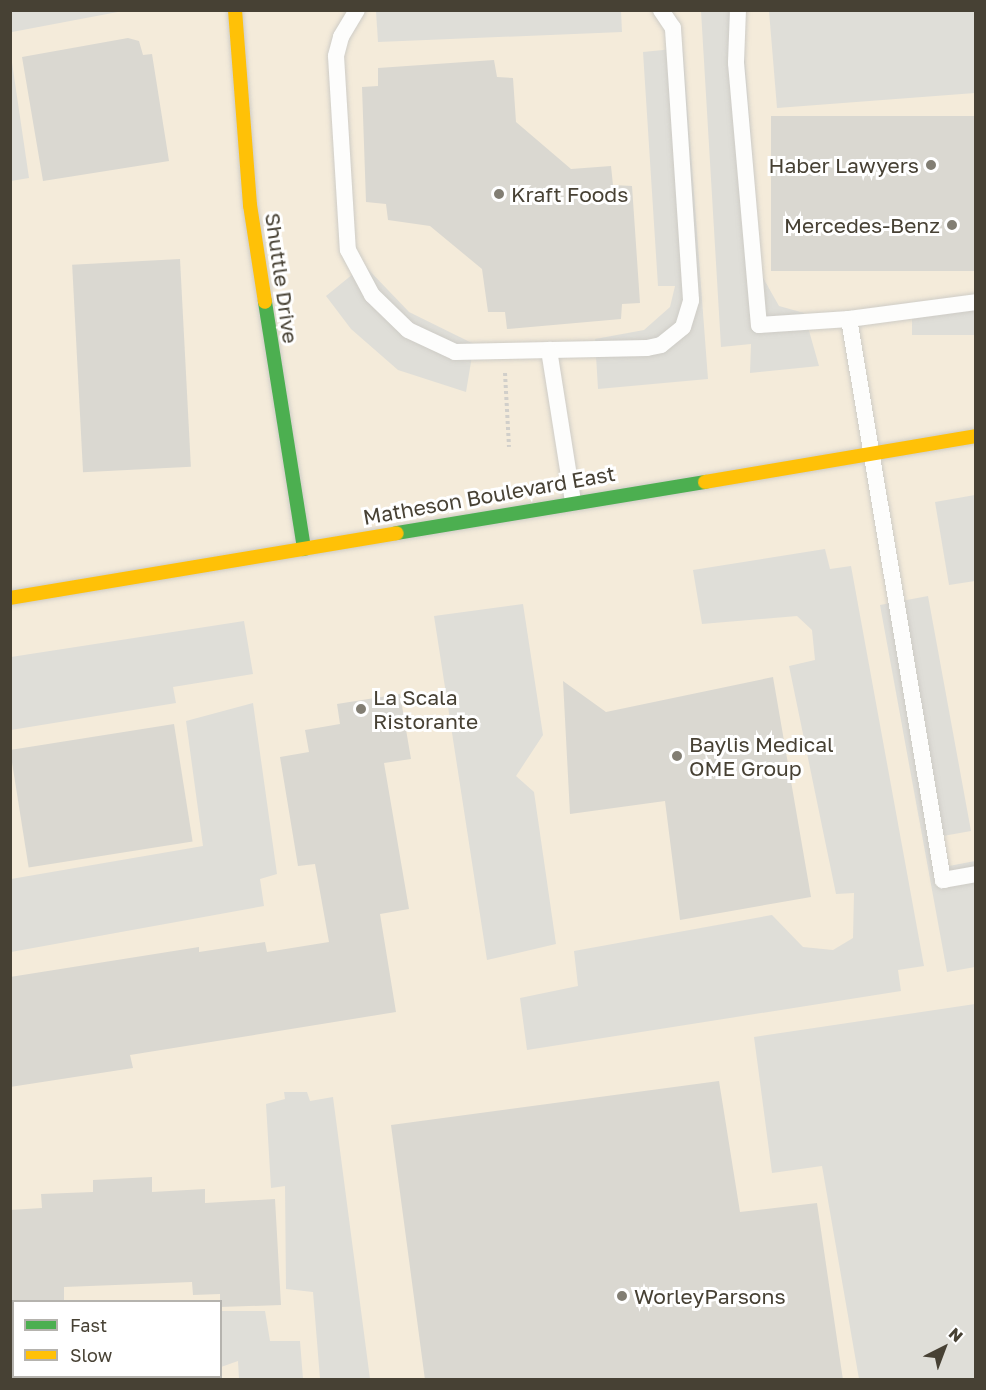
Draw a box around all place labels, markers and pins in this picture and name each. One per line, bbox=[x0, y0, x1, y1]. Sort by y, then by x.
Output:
place label: Haber Lawyers bbox=[769, 152, 919, 178]
marker: Haber Lawyers bbox=[924, 158, 938, 172]
place label: Kraft Foods bbox=[511, 181, 628, 207]
marker: Kraft Foods bbox=[492, 187, 506, 201]
place label: Mercedes-Benz bbox=[784, 212, 940, 238]
marker: Mercedes-Benz bbox=[945, 218, 959, 232]
place label: La Scala Ristorante bbox=[373, 684, 478, 734]
marker: La Scala Ristorante bbox=[354, 702, 368, 716]
place label: Baylis Medical OME Group bbox=[689, 731, 834, 781]
marker: Baylis Medical OME Group bbox=[670, 749, 684, 763]
place label: WorleyParsons bbox=[634, 1283, 786, 1309]
marker: WorleyParsons bbox=[615, 1289, 629, 1303]

